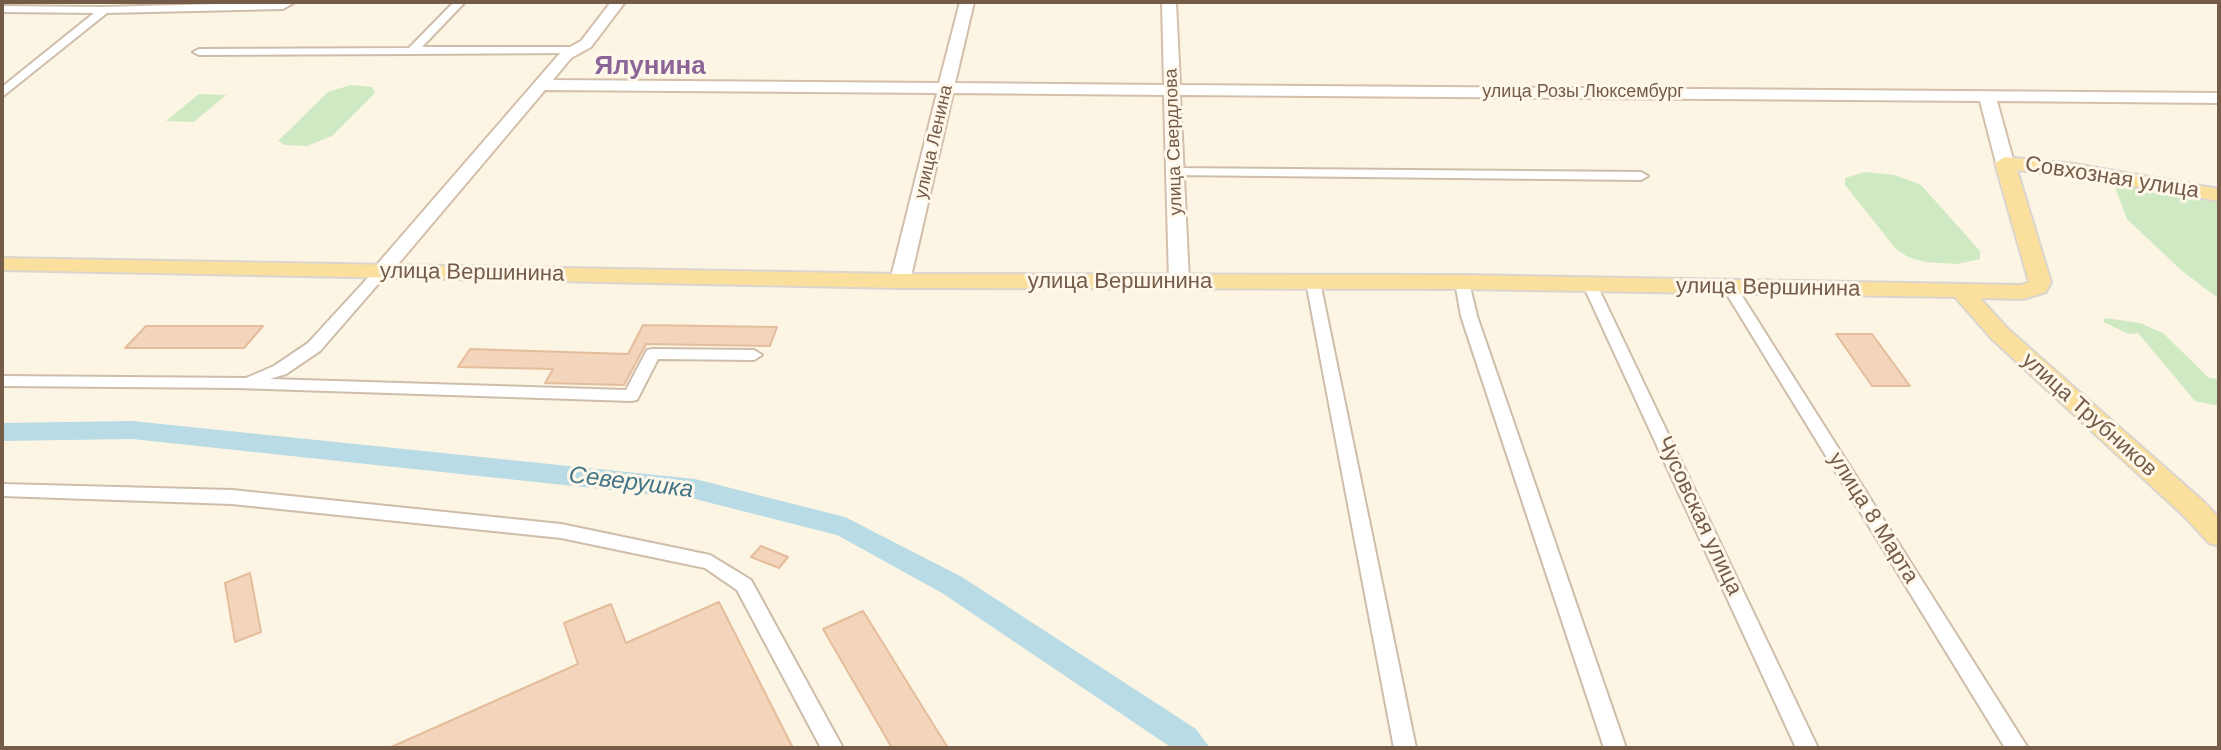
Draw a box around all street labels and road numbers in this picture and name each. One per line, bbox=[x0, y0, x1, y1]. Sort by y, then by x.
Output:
street label: улица Свердлова bbox=[1161, 68, 1187, 216]
street label: улица Розы Люксембург bbox=[1482, 81, 1684, 103]
street label: улица Ленина bbox=[910, 83, 958, 201]
street label: Совхозная улица bbox=[2023, 151, 2201, 205]
street label: улица Вершинина bbox=[380, 258, 564, 288]
street label: улица Вершинина bbox=[1028, 269, 1212, 295]
street label: улица Вершинина bbox=[1676, 273, 1860, 303]
street label: улица Трубников bbox=[2016, 347, 2162, 483]
street label: Чусовская улица bbox=[1651, 432, 1747, 600]
street label: улица 8 Марта bbox=[1822, 448, 1924, 588]

